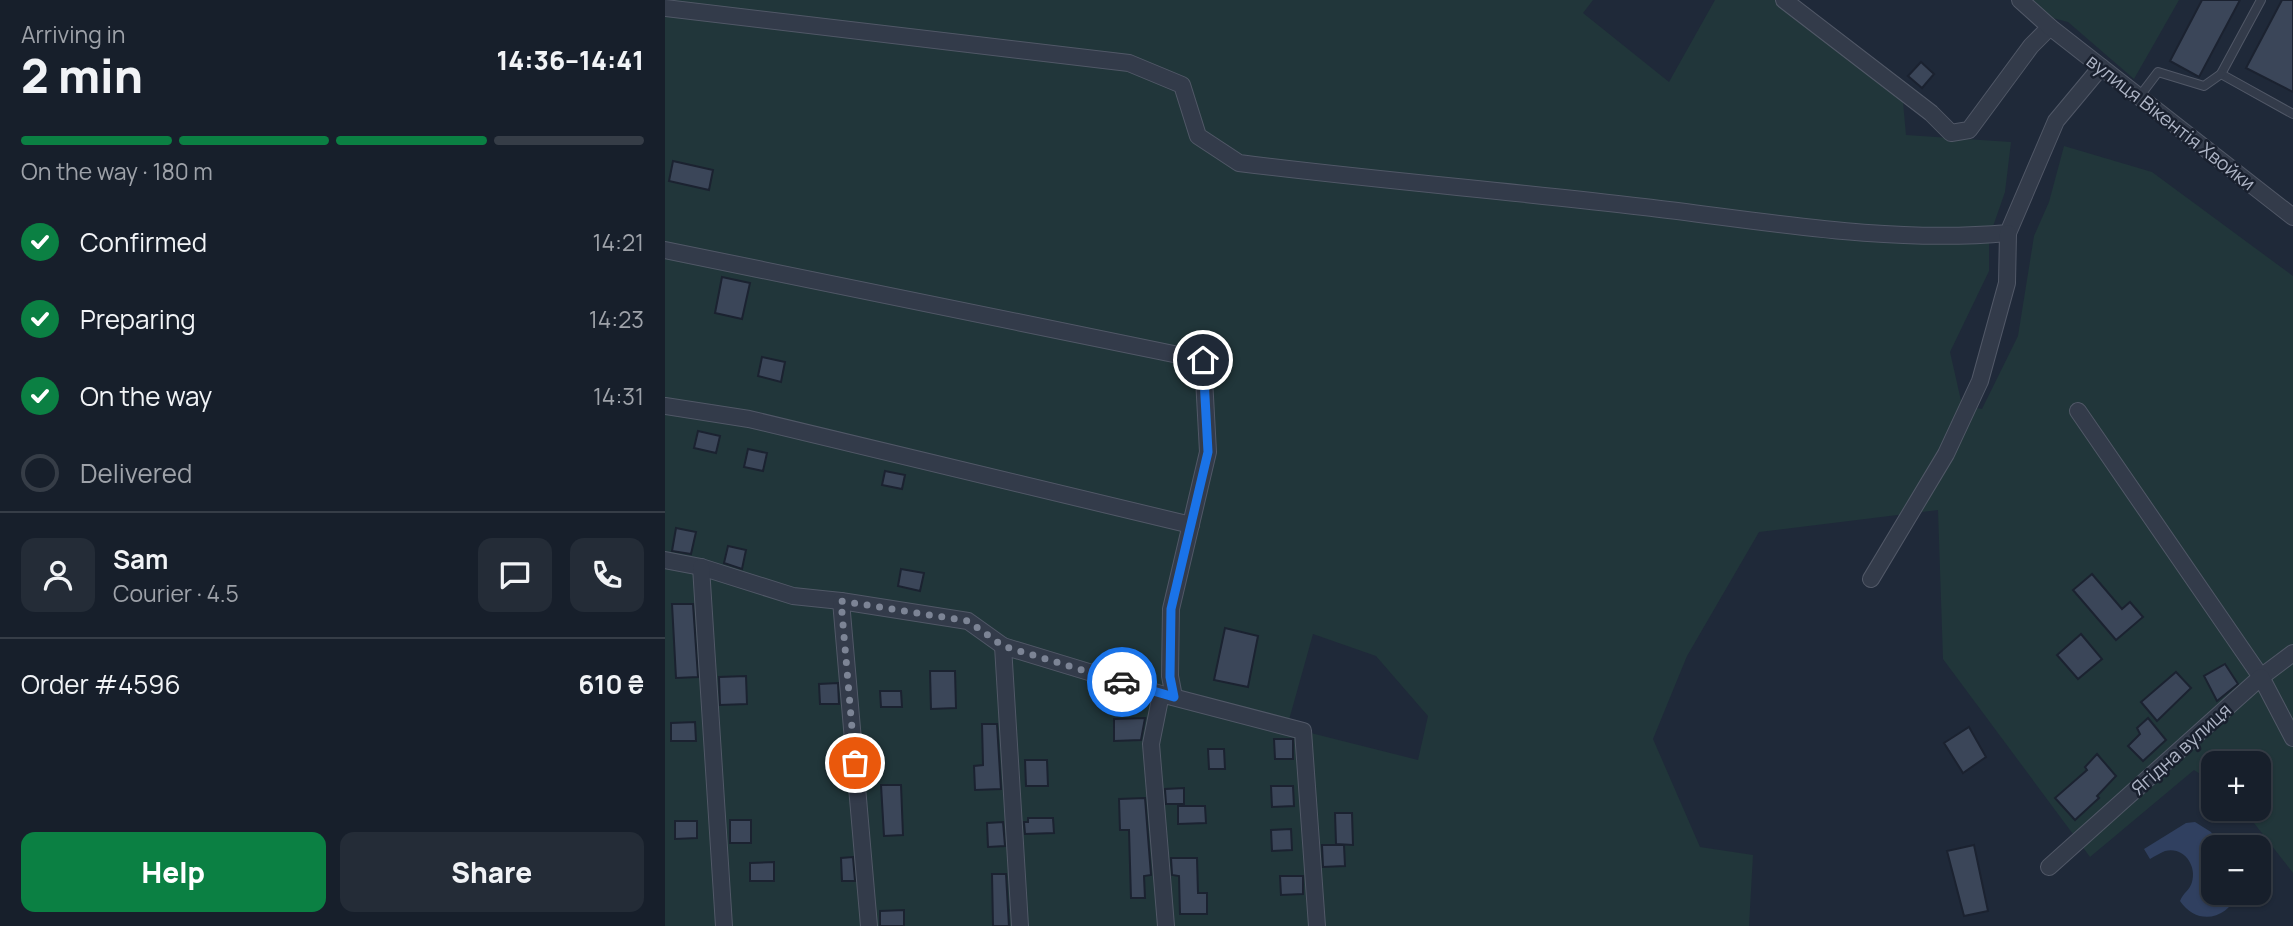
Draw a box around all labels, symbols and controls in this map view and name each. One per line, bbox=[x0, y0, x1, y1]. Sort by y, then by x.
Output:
text: Arriving in bbox=[21, 18, 126, 50]
text: 14:36–14:41 bbox=[496, 42, 644, 78]
text: 2 min bbox=[21, 44, 143, 107]
street label: вулиця Вікентія Хвойки bbox=[2081, 48, 2261, 196]
text: On the way · 180 m bbox=[21, 155, 213, 187]
icon: check bbox=[21, 223, 59, 261]
text: Confirmed bbox=[80, 224, 207, 260]
text: 14:21 bbox=[593, 226, 644, 258]
icon: check bbox=[21, 300, 59, 338]
text: Preparing bbox=[80, 301, 196, 337]
text: 14:23 bbox=[589, 303, 644, 335]
pin bbox=[1173, 330, 1233, 390]
icon: home bbox=[1184, 341, 1222, 379]
icon: check bbox=[21, 377, 59, 415]
text: On the way bbox=[80, 378, 212, 414]
text: 14:31 bbox=[593, 380, 644, 412]
text: Delivered bbox=[80, 455, 192, 491]
button: person bbox=[21, 538, 95, 612]
button: chat bbox=[478, 538, 552, 612]
button: phone bbox=[570, 538, 644, 612]
text: Sam bbox=[113, 541, 168, 577]
text: Courier · 4.5 bbox=[113, 577, 239, 609]
courier bbox=[1087, 647, 1157, 717]
icon: car bbox=[1103, 663, 1141, 701]
text: Order #4596 bbox=[21, 666, 181, 702]
text: 610 ₴ bbox=[578, 666, 644, 702]
street label: Ягідна вулиця bbox=[2125, 697, 2237, 801]
pin bbox=[825, 733, 885, 793]
icon: bag bbox=[836, 744, 874, 782]
map controls bbox=[2201, 751, 2271, 905]
button: + bbox=[2201, 751, 2271, 821]
button: Help bbox=[21, 832, 326, 912]
button: Share bbox=[340, 832, 644, 912]
button: − bbox=[2201, 835, 2271, 905]

